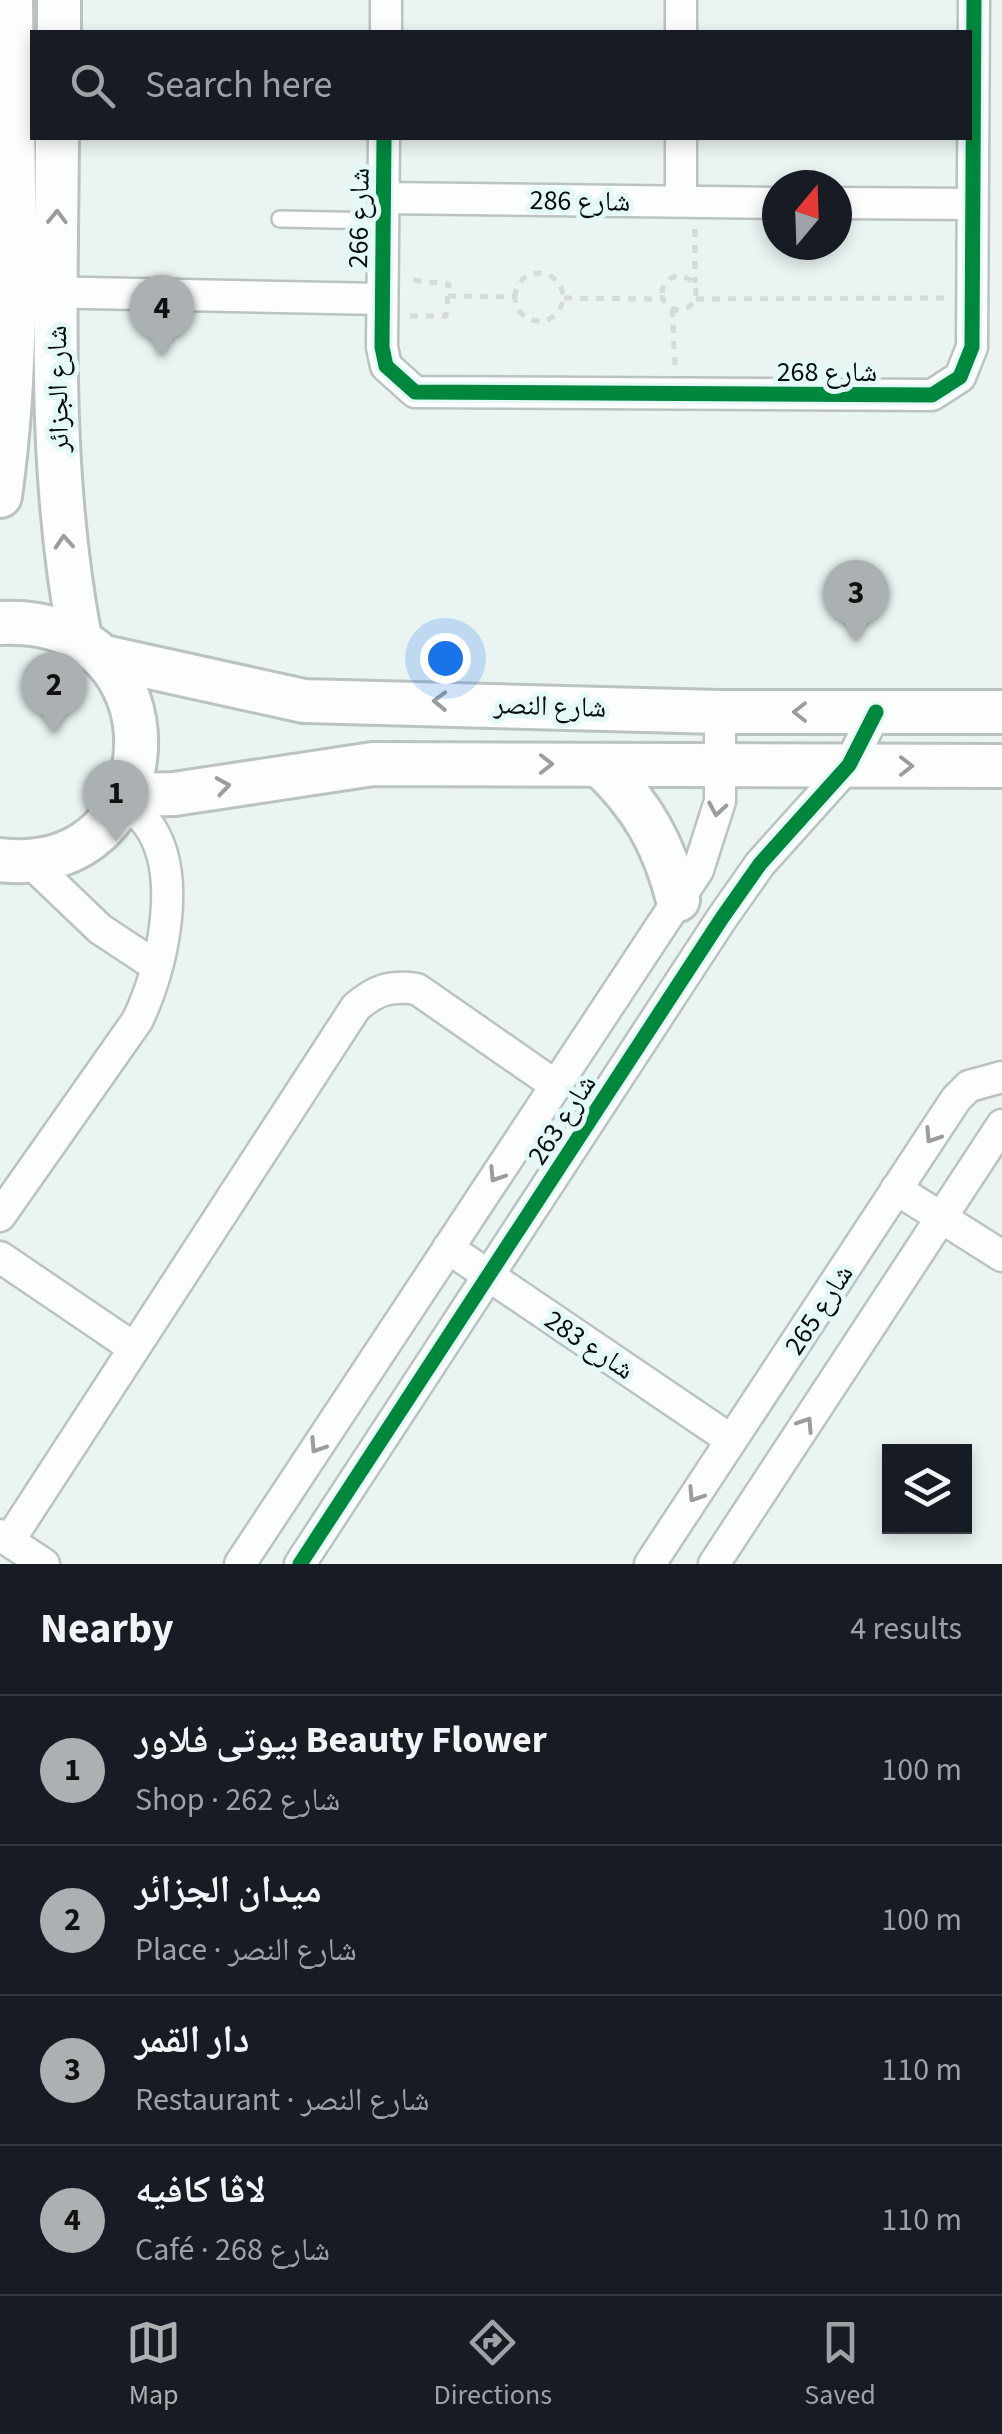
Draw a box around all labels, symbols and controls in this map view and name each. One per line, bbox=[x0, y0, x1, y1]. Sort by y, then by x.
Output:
search box bbox=[30, 30, 972, 140]
icon: search bbox=[65, 58, 120, 113]
text: Search here bbox=[145, 58, 332, 112]
street label: شارع 266 bbox=[338, 167, 380, 269]
north arrow bbox=[762, 170, 852, 260]
street label: شارع 286 bbox=[529, 180, 631, 222]
one-way arrow bbox=[46, 209, 67, 225]
pin: 4 bbox=[130, 274, 194, 357]
street label: شارع الجزائر bbox=[37, 325, 79, 454]
street label: شارع 268 bbox=[777, 352, 877, 392]
one-way arrow bbox=[54, 534, 75, 550]
pin: 3 bbox=[824, 560, 888, 642]
your location bbox=[420, 633, 471, 684]
pin: 2 bbox=[22, 652, 86, 734]
street label: شارع النصر bbox=[492, 684, 607, 728]
one-way arrow bbox=[431, 691, 447, 712]
one-way arrow bbox=[791, 701, 806, 723]
one-way arrow bbox=[540, 753, 555, 775]
one-way arrow bbox=[899, 755, 915, 776]
pin: 1 bbox=[84, 760, 148, 842]
one-way arrow bbox=[215, 777, 231, 798]
one-way arrow bbox=[707, 801, 728, 817]
street label: شارع 263 bbox=[518, 1066, 606, 1173]
one-way arrow bbox=[925, 1126, 944, 1144]
one-way arrow bbox=[490, 1165, 509, 1183]
street label: شارع 265 bbox=[775, 1256, 863, 1363]
street label: شارع 283 bbox=[537, 1300, 642, 1390]
one-way arrow bbox=[794, 1417, 813, 1435]
one-way arrow bbox=[311, 1436, 330, 1454]
map controls bbox=[882, 1444, 972, 1534]
button: layers bbox=[882, 1444, 972, 1534]
one-way arrow bbox=[689, 1485, 708, 1503]
text: Nearby bbox=[40, 1599, 174, 1659]
text: 4 results bbox=[850, 1606, 962, 1652]
text: بيوتى فلاور Beauty Flower bbox=[135, 1713, 547, 1767]
text: 1 bbox=[64, 1747, 81, 1793]
text: 100 m bbox=[881, 1747, 962, 1793]
text: Shop · شارع 262 bbox=[135, 1777, 340, 1823]
text: ميدان الجزائر bbox=[135, 1863, 322, 1917]
text: 2 bbox=[64, 1897, 81, 1943]
text: 100 m bbox=[881, 1897, 962, 1943]
text: Place · شارع النصر bbox=[135, 1927, 357, 1973]
text: دار القمر bbox=[135, 2013, 250, 2067]
text: 3 bbox=[64, 2047, 81, 2093]
text: 110 m bbox=[881, 2047, 962, 2093]
text: Restaurant · شارع النصر bbox=[135, 2077, 430, 2123]
text: لاڤا كافيه bbox=[135, 2163, 266, 2217]
text: 4 bbox=[64, 2197, 81, 2243]
text: 110 m bbox=[881, 2197, 962, 2243]
text: Café · شارع 268 bbox=[135, 2227, 330, 2273]
tab: Map bbox=[126, 2315, 181, 2415]
tab: Directions bbox=[434, 2315, 552, 2415]
tab: Saved bbox=[804, 2315, 876, 2415]

